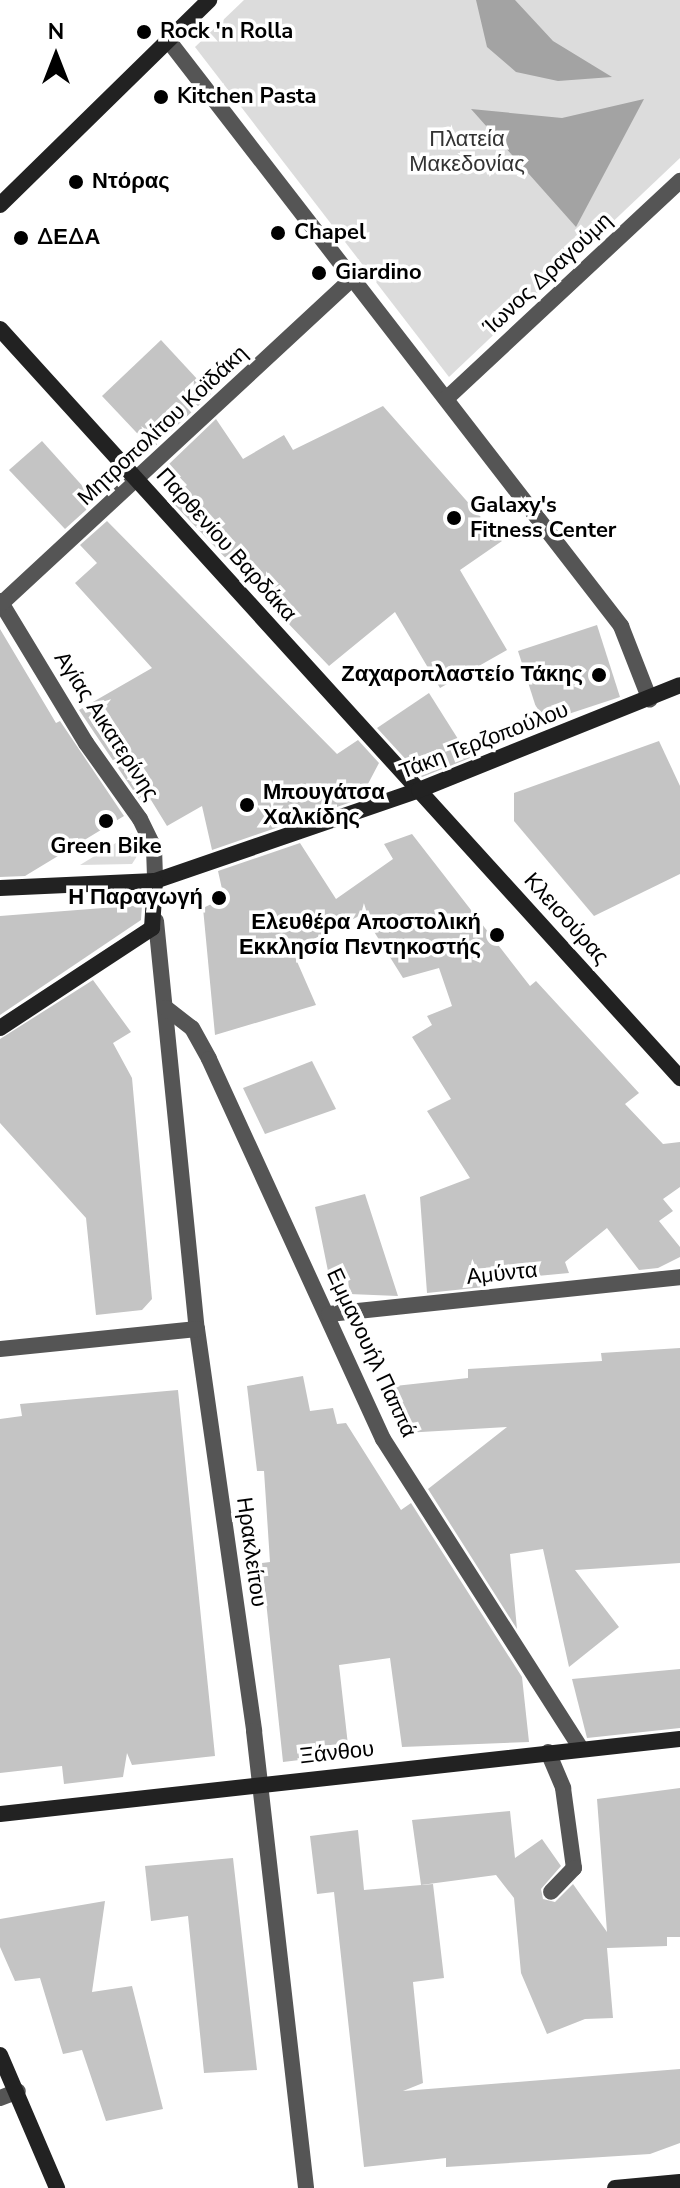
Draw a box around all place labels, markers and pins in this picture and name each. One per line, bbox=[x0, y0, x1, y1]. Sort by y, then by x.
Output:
place label: Rock 'n Rolla bbox=[160, 19, 293, 45]
marker: Rock 'n Rolla bbox=[135, 23, 153, 41]
place label: Kitchen Pasta bbox=[177, 84, 317, 110]
marker: Kitchen Pasta bbox=[152, 88, 170, 106]
place label: Ντόρας bbox=[92, 169, 170, 195]
marker: Ντόρας bbox=[67, 173, 85, 191]
place label: Chapel bbox=[294, 220, 366, 246]
marker: Chapel bbox=[269, 224, 287, 242]
place label: ΔΕΔΑ bbox=[37, 225, 100, 251]
marker: ΔΕΔΑ bbox=[12, 229, 30, 247]
place label: Giardino bbox=[335, 260, 422, 286]
marker: Giardino bbox=[310, 264, 328, 282]
place label: Galaxy's Fitness Center bbox=[470, 492, 616, 544]
marker: Galaxy's Fitness Center bbox=[445, 509, 463, 527]
place label: Ζαχαροπλαστείο Τάκης bbox=[341, 662, 583, 688]
marker: Ζαχαροπλαστείο Τάκης bbox=[590, 666, 608, 684]
place label: Μπουγάτσα Χαλκίδης bbox=[263, 779, 385, 830]
marker: Μπουγάτσα Χαλκίδης bbox=[238, 796, 256, 814]
marker: Green Bike bbox=[97, 812, 115, 830]
place label: Green Bike bbox=[50, 834, 162, 860]
place label: Η Παραγωγή bbox=[68, 885, 203, 911]
marker: Η Παραγωγή bbox=[210, 889, 228, 907]
place label: Ελευθέρα Αποστολική Εκκλησία Πεντηκοστής bbox=[239, 909, 481, 960]
marker: Ελευθέρα Αποστολική Εκκλησία Πεντηκοστής bbox=[488, 926, 506, 944]

